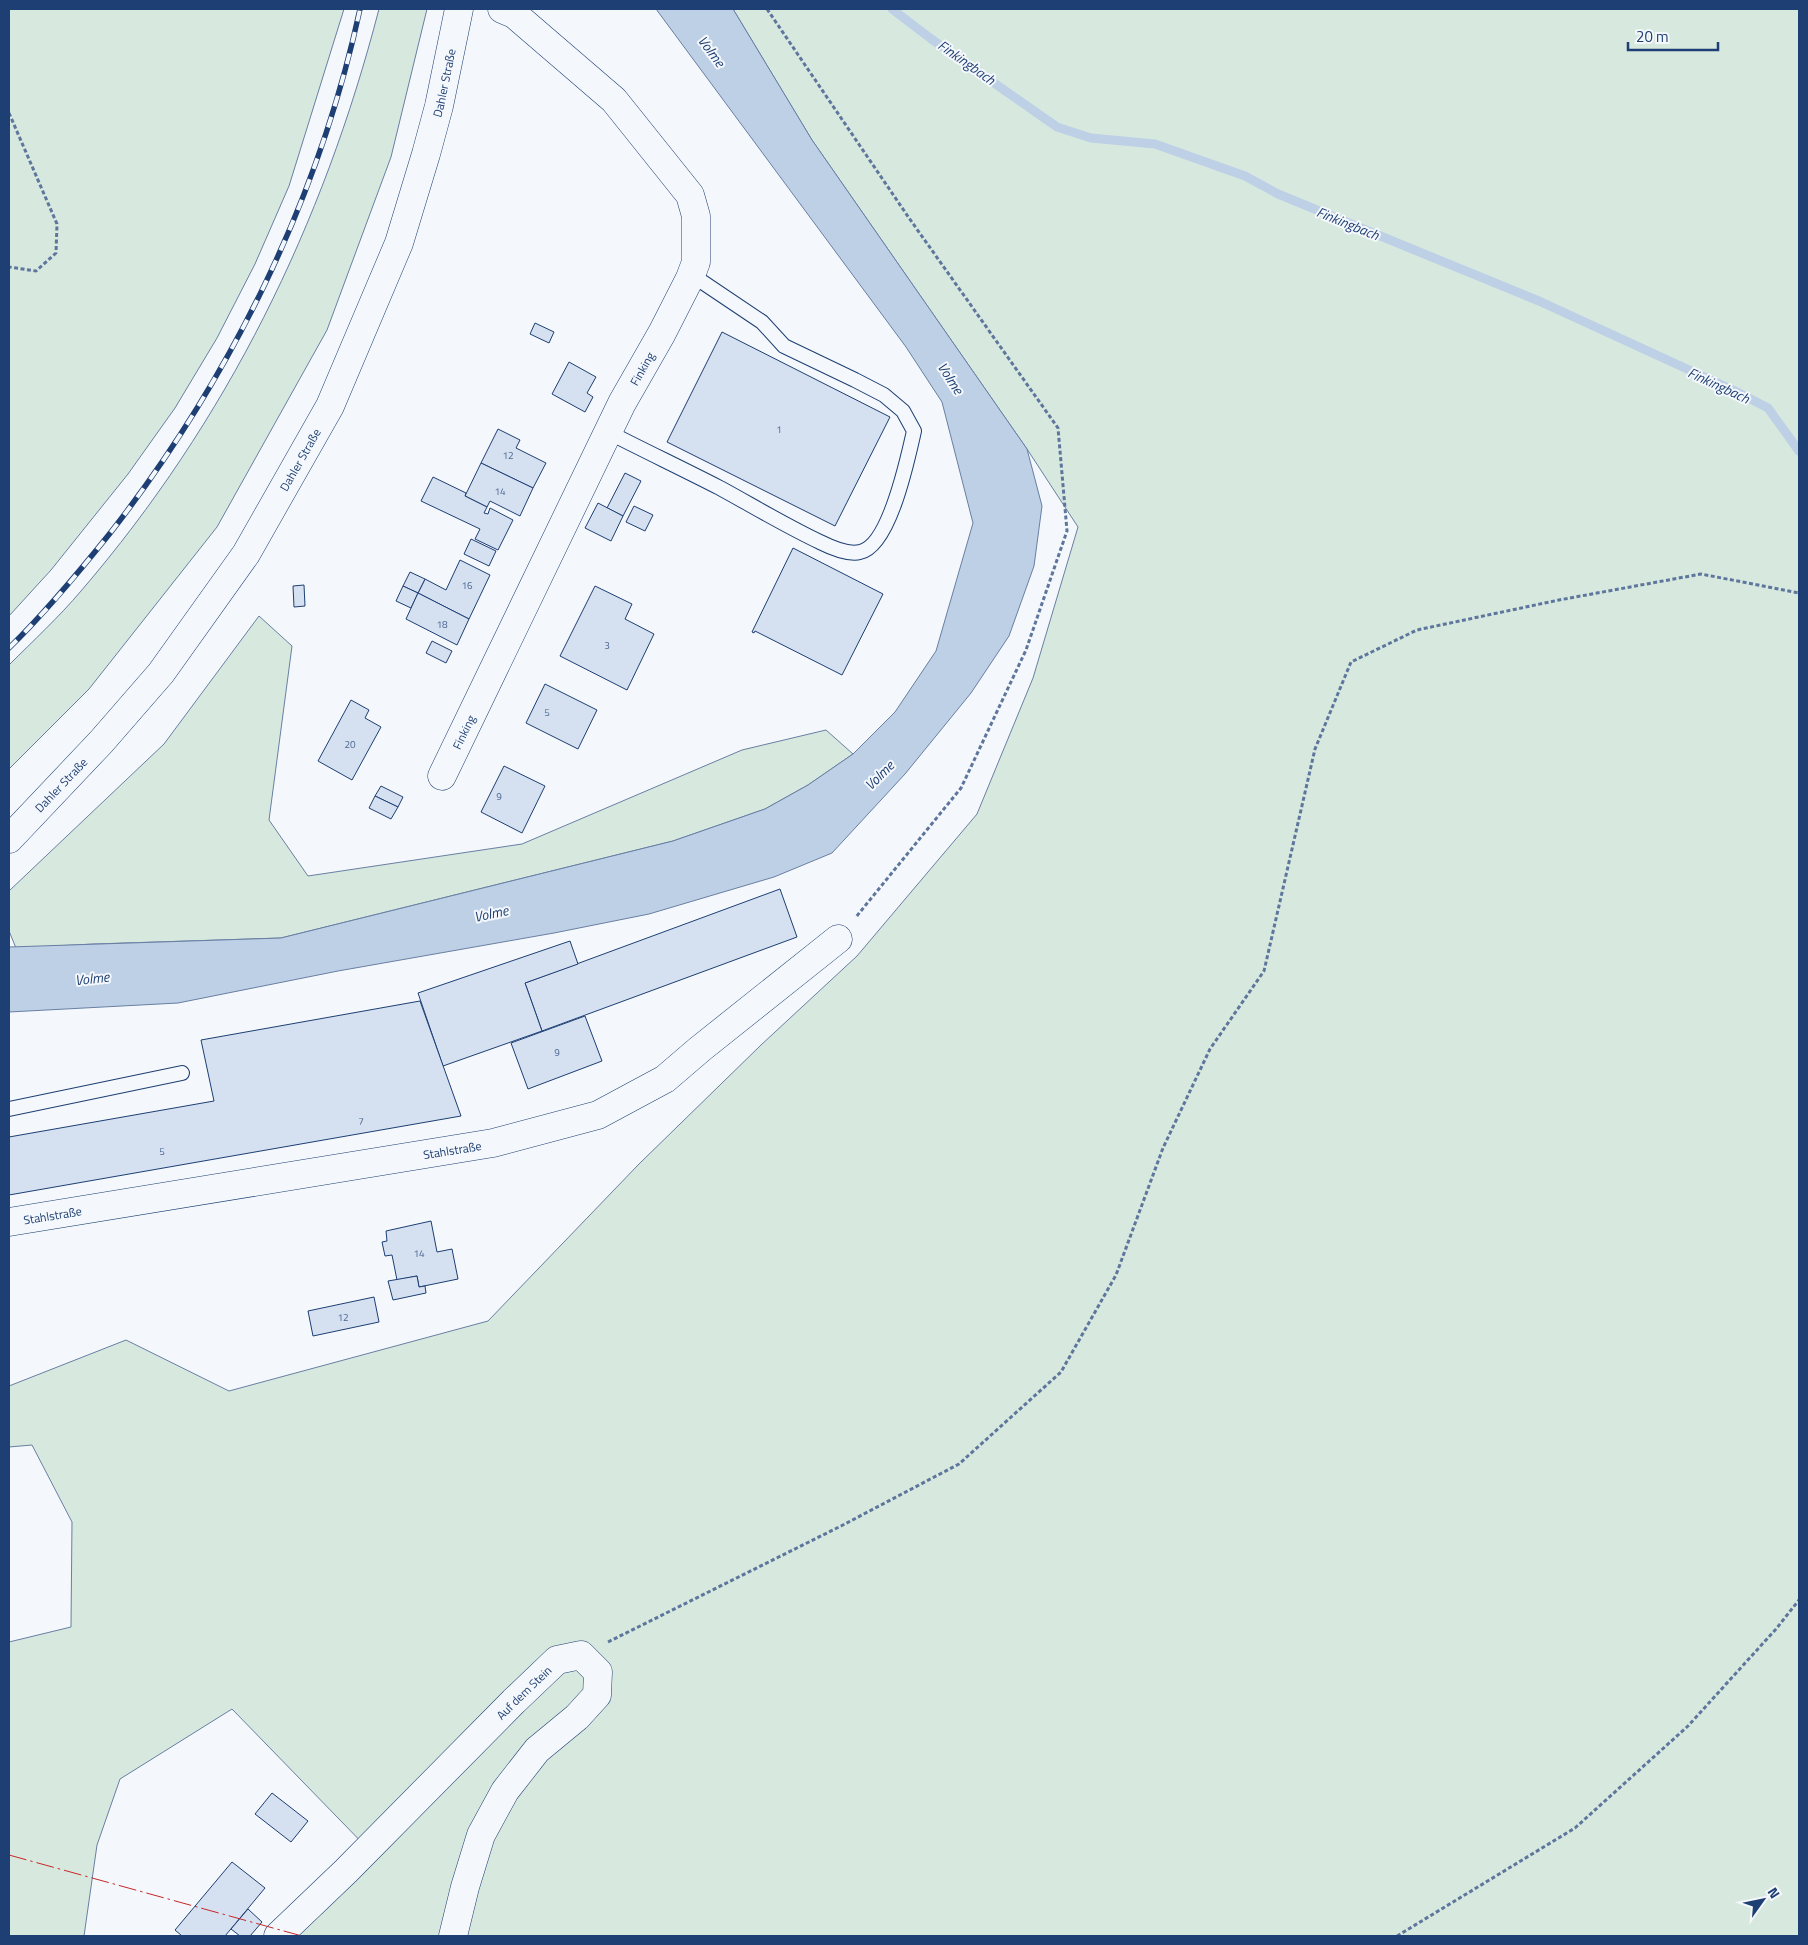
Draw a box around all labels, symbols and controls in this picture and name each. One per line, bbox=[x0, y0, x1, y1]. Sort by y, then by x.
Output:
scale bar bbox=[1628, 20, 1718, 52]
text: 20 m bbox=[1636, 25, 1669, 48]
water label: Volme bbox=[693, 31, 732, 72]
water label: Finkingbach bbox=[934, 35, 1001, 90]
street label: Dahler Straße bbox=[427, 47, 460, 119]
water label: Finkingbach bbox=[1314, 201, 1383, 245]
street label: Finking bbox=[624, 348, 659, 389]
water label: Volme bbox=[933, 358, 970, 399]
water label: Finkingbach bbox=[1685, 362, 1754, 409]
house number: 1 bbox=[776, 422, 782, 437]
street label: Dahler Straße bbox=[274, 425, 325, 494]
house number: 12 bbox=[502, 448, 514, 463]
house number: 14 bbox=[494, 484, 506, 499]
house number: 16 bbox=[461, 578, 473, 593]
house number: 18 bbox=[436, 617, 448, 632]
house number: 3 bbox=[604, 638, 610, 653]
house number: 5 bbox=[544, 705, 550, 720]
street label: Finking bbox=[447, 711, 480, 752]
house number: 20 bbox=[344, 737, 356, 752]
street label: Dahler Straße bbox=[30, 753, 91, 816]
water label: Volme bbox=[859, 754, 900, 795]
house number: 9 bbox=[496, 789, 502, 804]
water label: Volme bbox=[472, 899, 512, 927]
water label: Volme bbox=[74, 966, 112, 990]
house number: 9 bbox=[554, 1045, 560, 1060]
house number: 7 bbox=[358, 1114, 364, 1129]
street label: Stahlstraße bbox=[422, 1136, 483, 1164]
house number: 5 bbox=[159, 1144, 165, 1159]
street label: Stahlstraße bbox=[22, 1201, 83, 1229]
house number: 14 bbox=[413, 1246, 425, 1261]
house number: 12 bbox=[337, 1310, 349, 1325]
street label: Auf dem Stein bbox=[491, 1661, 556, 1724]
north arrow bbox=[1738, 1875, 1788, 1925]
text: N bbox=[1763, 1883, 1786, 1902]

